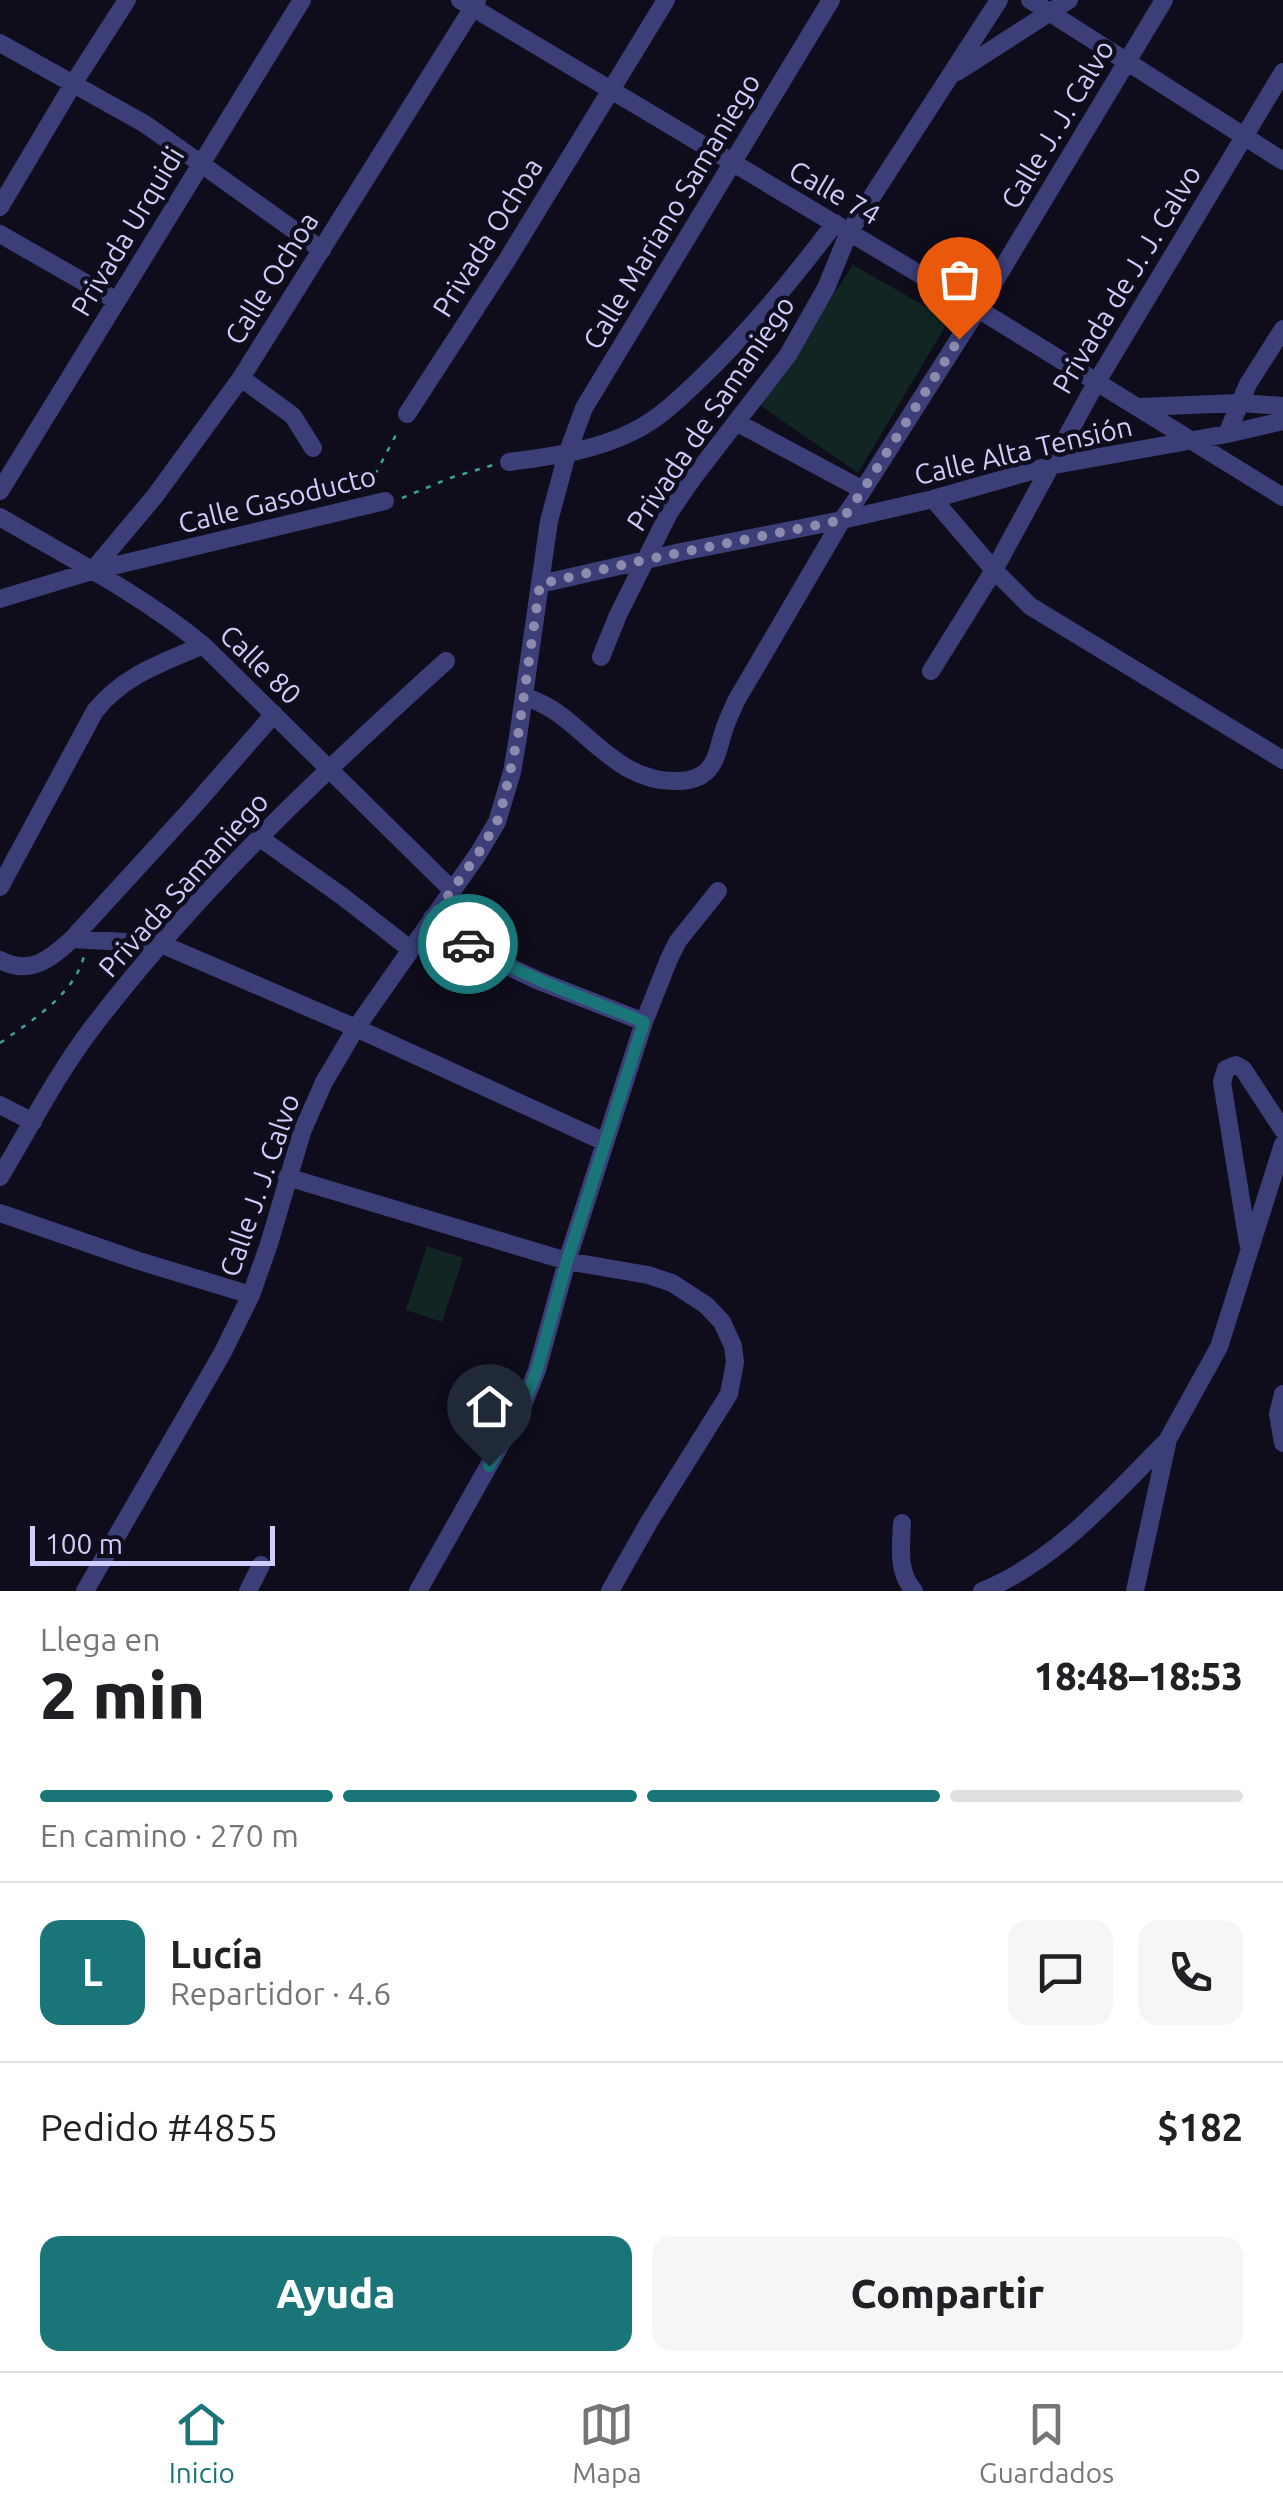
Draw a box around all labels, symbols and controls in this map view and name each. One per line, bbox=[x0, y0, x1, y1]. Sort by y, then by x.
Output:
street label: Calle J. J. Calvo bbox=[994, 34, 1120, 214]
street label: Calle Mariano Samaniego bbox=[576, 68, 766, 354]
street label: Privada Urquidi bbox=[64, 141, 190, 321]
street label: Privada Ochoa bbox=[426, 152, 548, 322]
street label: Calle 74 bbox=[784, 154, 886, 230]
street label: Privada de J. J. Calvo bbox=[1046, 159, 1206, 399]
street label: Calle Ochoa bbox=[218, 206, 324, 350]
pin bbox=[917, 237, 1002, 340]
icon: bag bbox=[932, 252, 987, 307]
street label: Privada de Samaniego bbox=[620, 290, 800, 536]
street label: Calle Alta Tensión bbox=[911, 410, 1135, 490]
street label: Calle Gasoducto bbox=[175, 459, 379, 539]
street label: Calle 80 bbox=[214, 618, 308, 710]
street label: Privada Samaniego bbox=[92, 785, 274, 983]
courier bbox=[418, 894, 518, 994]
icon: car bbox=[441, 917, 496, 972]
street label: Calle J. J. Calvo bbox=[213, 1090, 305, 1280]
pin bbox=[447, 1364, 532, 1467]
icon: home bbox=[462, 1379, 517, 1434]
scale bar bbox=[30, 1521, 275, 1566]
text: 100 m bbox=[45, 1528, 123, 1559]
text: Llega en bbox=[40, 1621, 160, 1657]
text: 18:48–18:53 bbox=[1034, 1655, 1243, 1697]
text: 2 min bbox=[40, 1658, 205, 1731]
text: En camino · 270 m bbox=[40, 1817, 299, 1853]
button: chat bbox=[1008, 1920, 1113, 2025]
button: phone bbox=[1138, 1920, 1243, 2025]
text: Lucía bbox=[170, 1933, 263, 1975]
text: L bbox=[82, 1951, 103, 1993]
text: Repartidor · 4.6 bbox=[170, 1975, 391, 2011]
text: Pedido #4855 bbox=[40, 2106, 278, 2148]
text: $182 bbox=[1157, 2106, 1243, 2148]
button: Ayuda bbox=[40, 2236, 632, 2351]
button: Compartir bbox=[652, 2236, 1243, 2351]
tab: Inicio bbox=[169, 2397, 235, 2488]
tab: Mapa bbox=[572, 2397, 642, 2488]
tab: Guardados bbox=[979, 2397, 1114, 2488]

